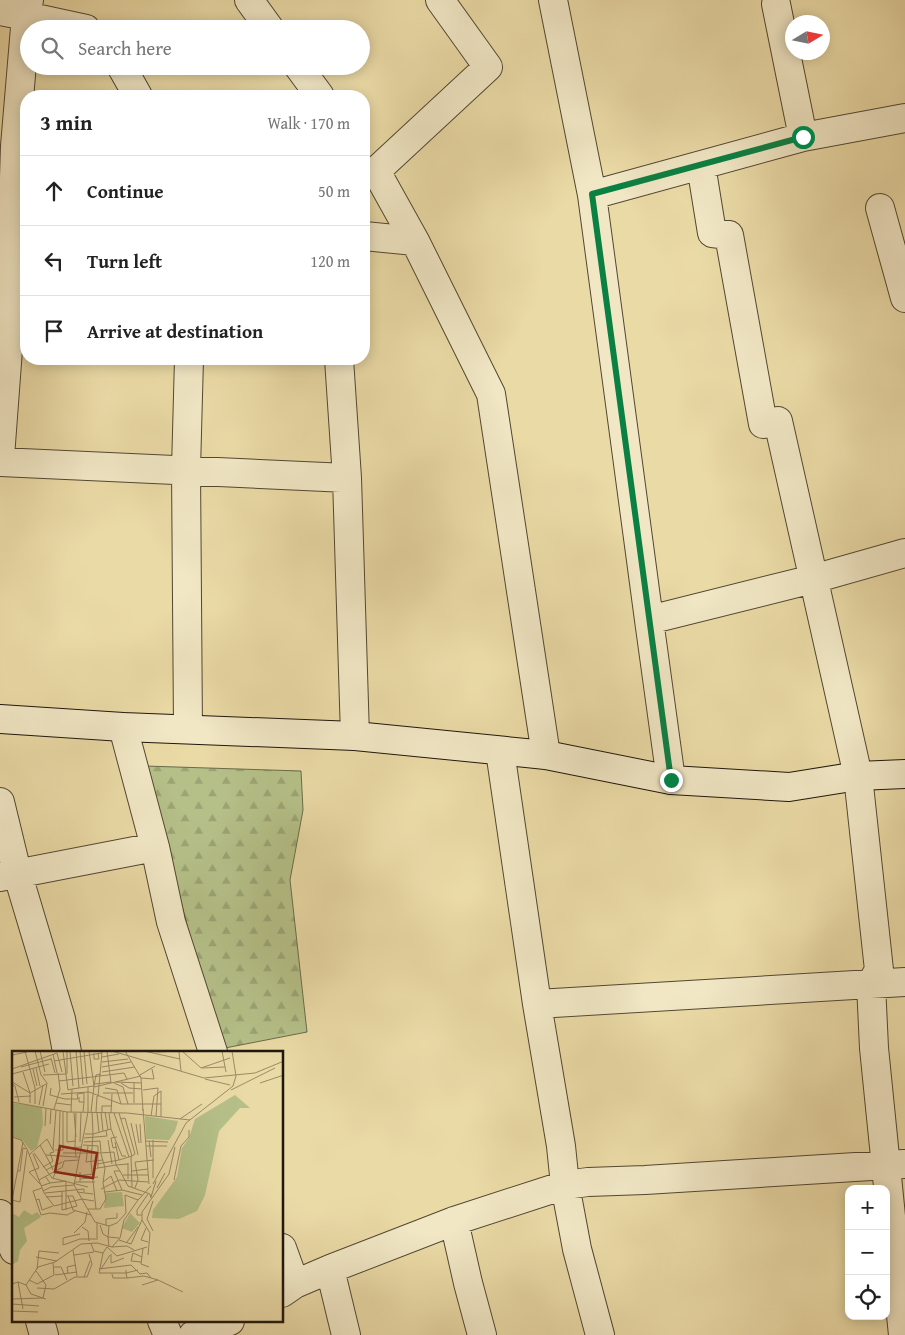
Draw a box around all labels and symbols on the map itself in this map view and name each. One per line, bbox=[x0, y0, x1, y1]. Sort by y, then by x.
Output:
north arrow bbox=[785, 15, 830, 60]
route start bbox=[792, 126, 815, 149]
route end bbox=[660, 769, 683, 792]
inset map bbox=[12, 1051, 284, 1322]

